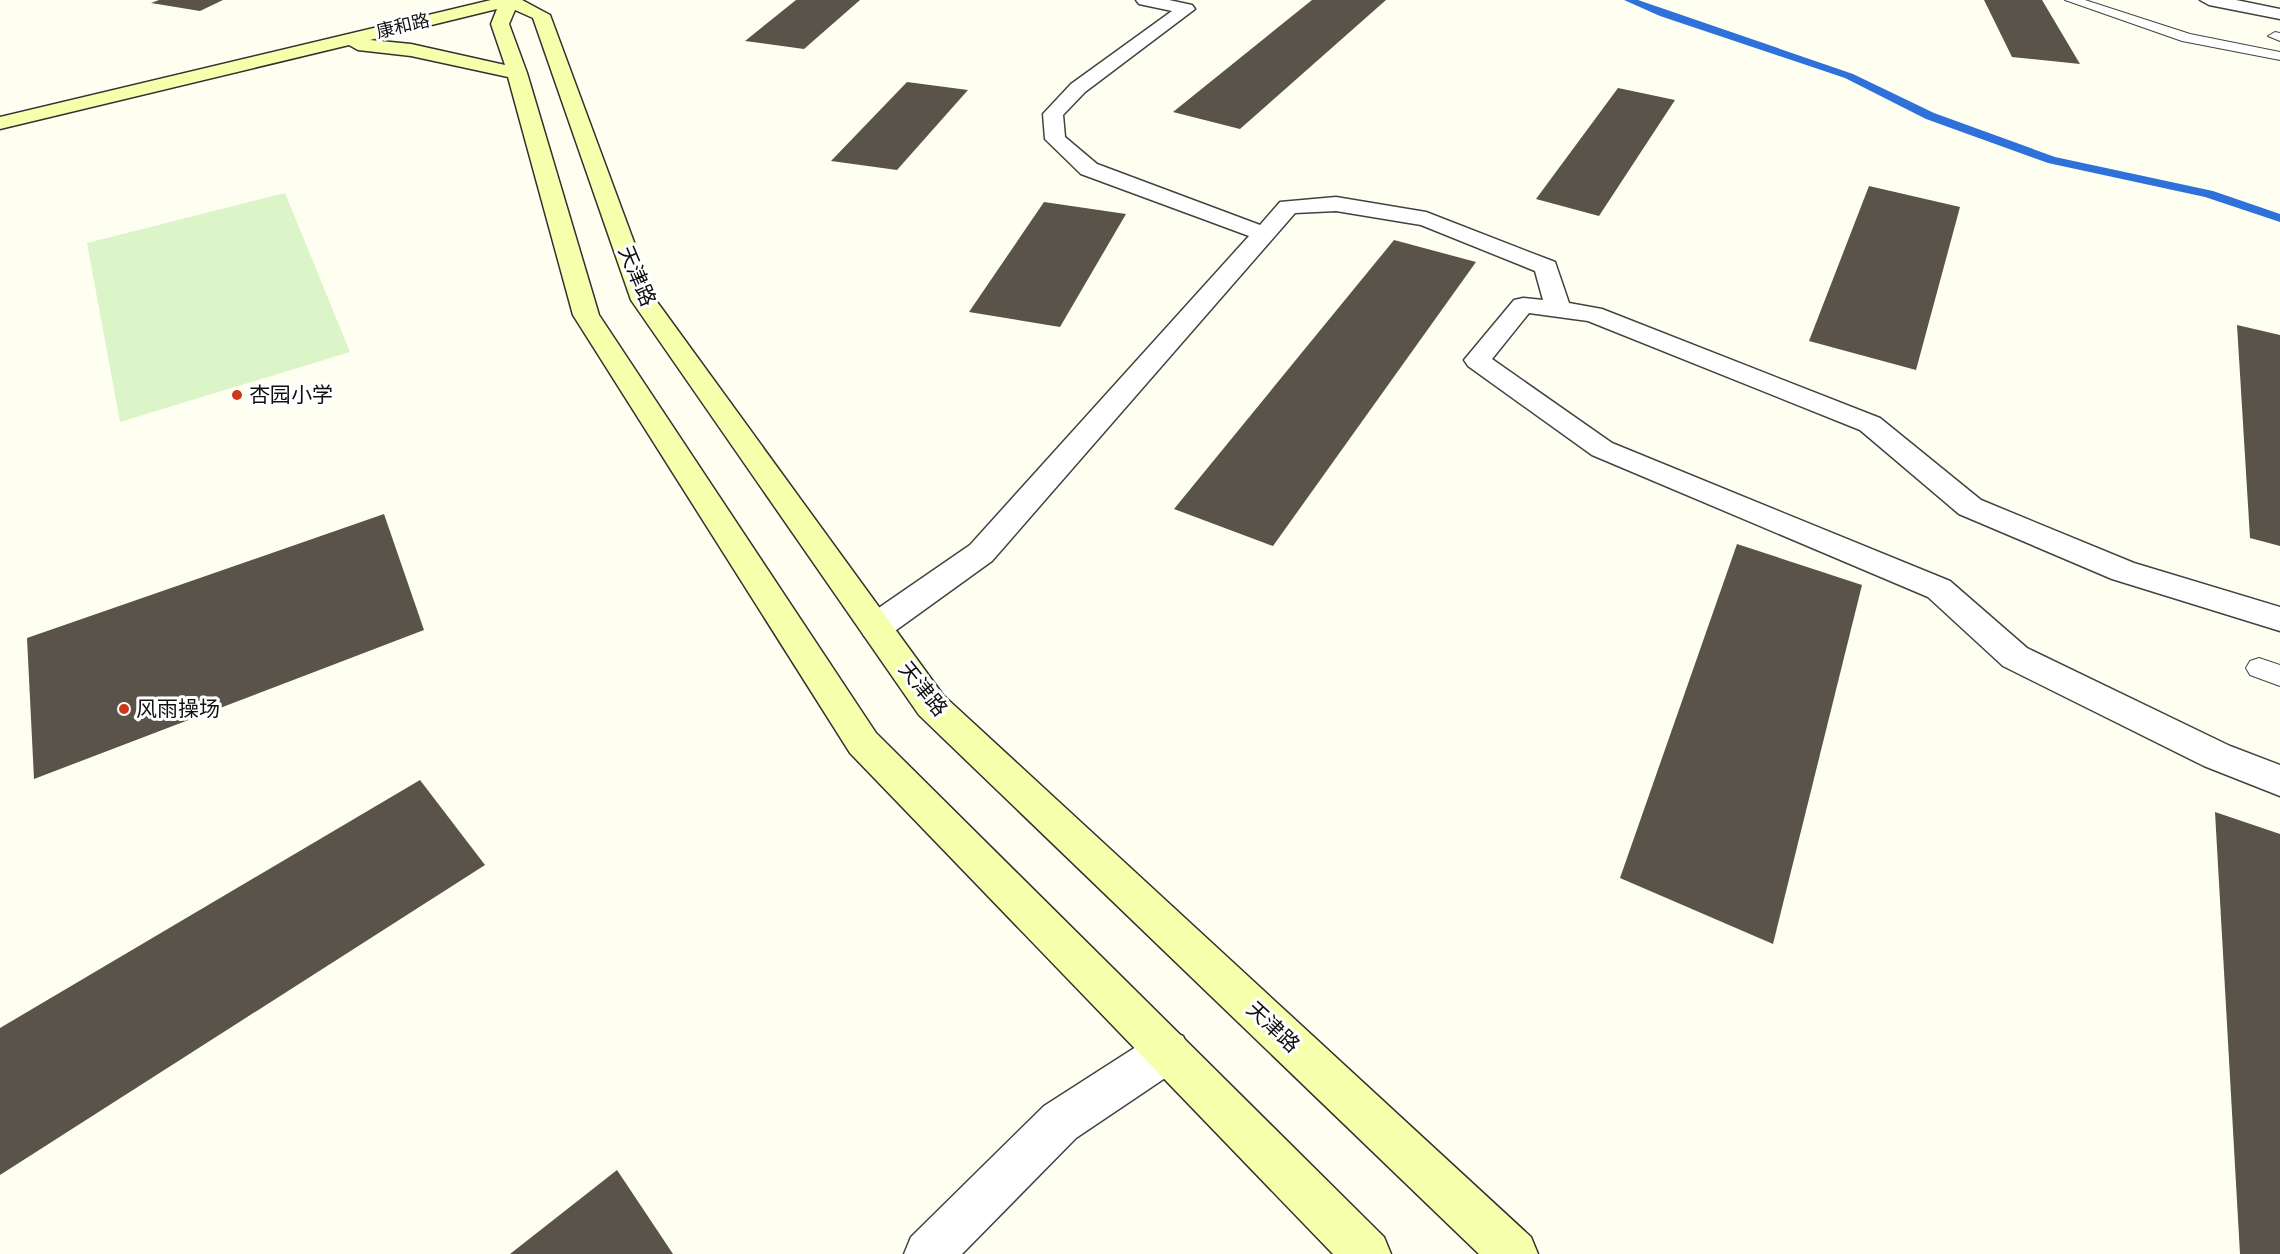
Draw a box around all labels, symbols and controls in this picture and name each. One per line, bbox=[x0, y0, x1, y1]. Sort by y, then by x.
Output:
street label: 康和路 bbox=[374, 9, 432, 43]
street label: 天津路 bbox=[613, 242, 661, 310]
place label: 杏园小学 bbox=[249, 382, 333, 408]
marker: 杏园小学 bbox=[230, 388, 244, 402]
street label: 天津路 bbox=[893, 656, 953, 722]
place label: 风雨操场 bbox=[136, 696, 220, 722]
marker: 风雨操场 bbox=[117, 702, 131, 716]
street label: 天津路 bbox=[1241, 996, 1305, 1058]

